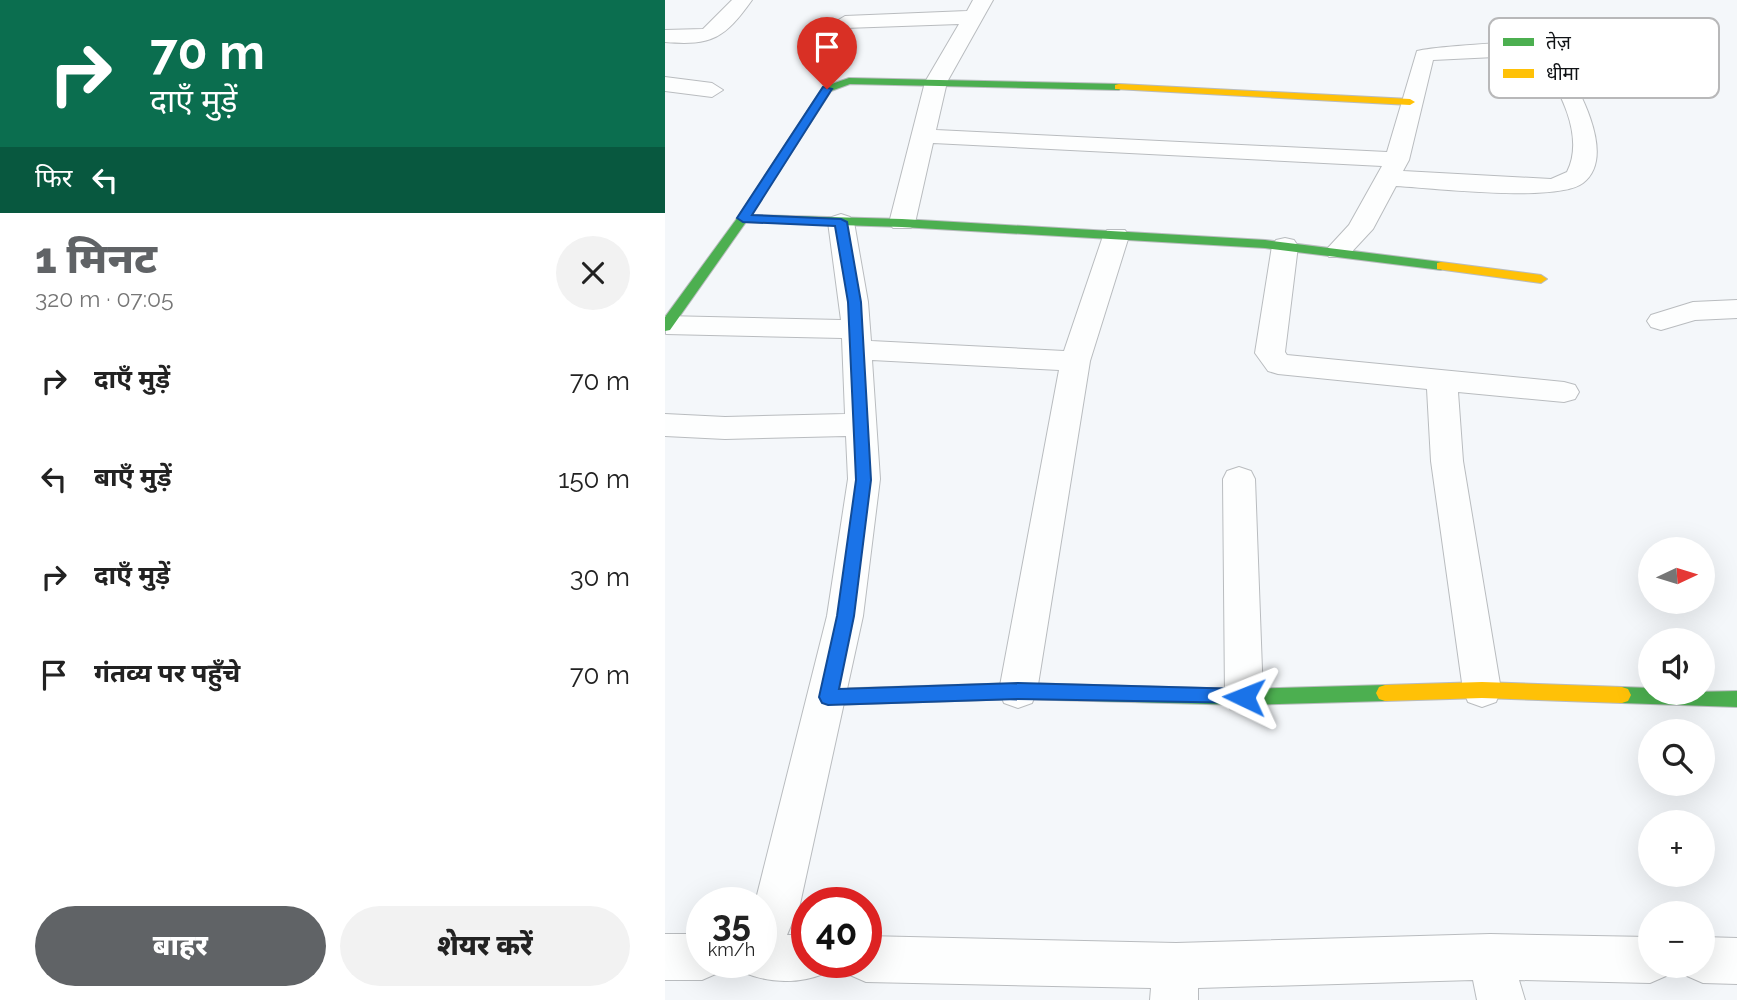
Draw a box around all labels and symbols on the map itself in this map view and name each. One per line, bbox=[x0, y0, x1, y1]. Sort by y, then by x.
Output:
pin bbox=[797, 17, 857, 89]
legend bbox=[1489, 18, 1719, 98]
text: तेज़ bbox=[1546, 31, 1572, 53]
text: धीमा bbox=[1546, 62, 1580, 84]
north arrow bbox=[1638, 537, 1715, 614]
position arrow bbox=[1207, 660, 1281, 734]
speed limit sign: 40 bbox=[791, 887, 882, 978]

